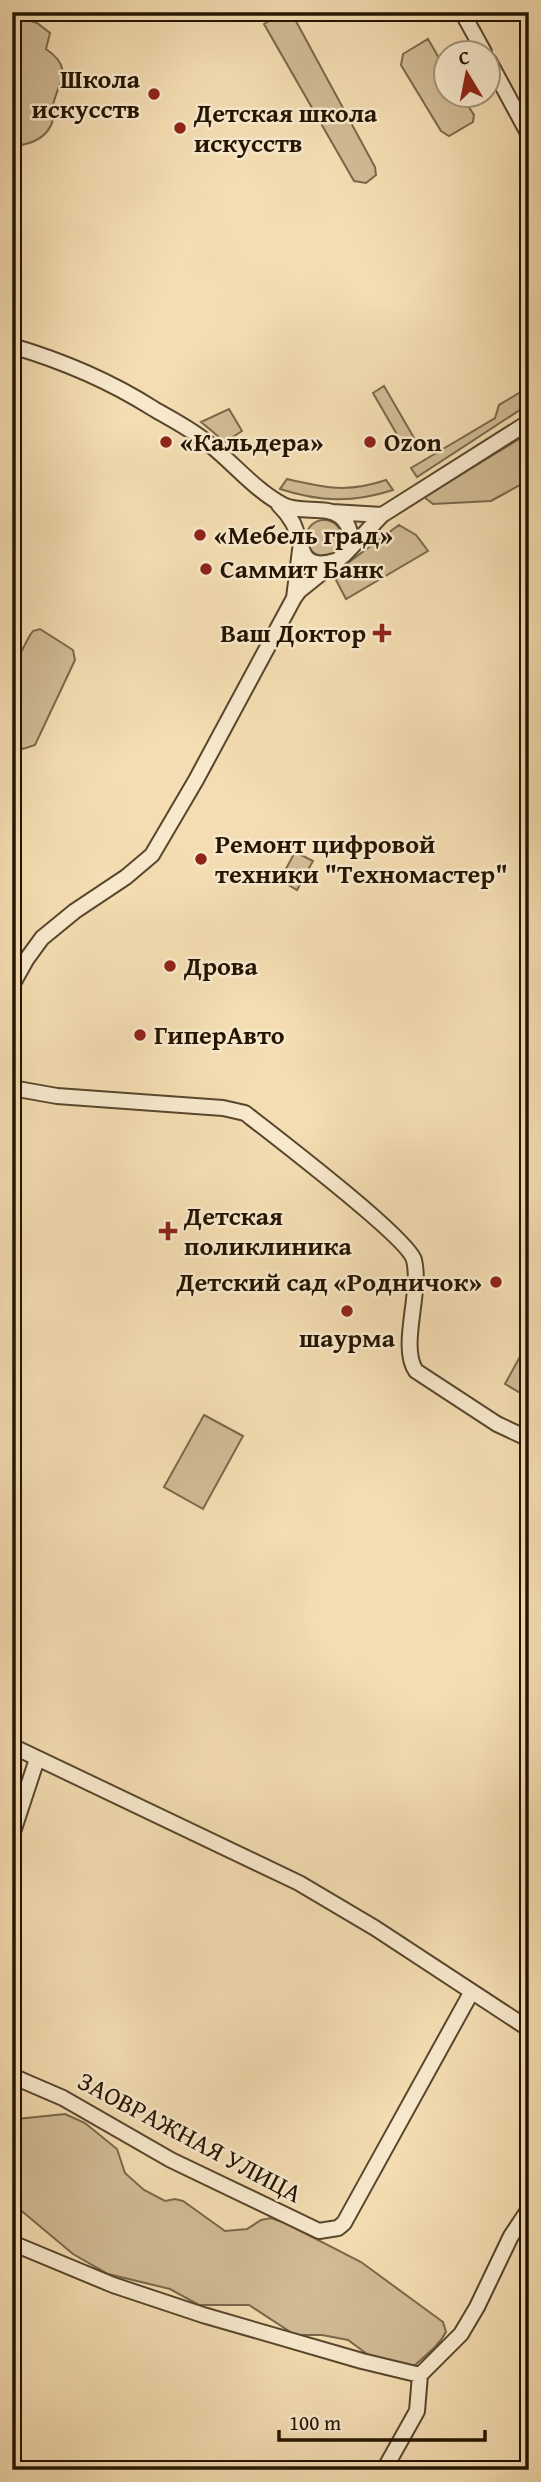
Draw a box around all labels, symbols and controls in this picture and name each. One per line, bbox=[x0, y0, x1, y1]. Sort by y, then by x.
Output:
north arrow bbox=[433, 38, 503, 108]
text: С bbox=[456, 42, 472, 72]
place label: Школа искусств bbox=[32, 59, 141, 128]
marker: Школа искусств bbox=[146, 86, 162, 102]
place label: Детская школа искусств bbox=[193, 93, 378, 162]
marker: Детская школа искусств bbox=[172, 120, 188, 136]
place label: «Кальдера» bbox=[180, 422, 323, 461]
place label: Ozon bbox=[384, 422, 443, 461]
marker: «Кальдера» bbox=[158, 434, 174, 450]
marker: Ozon bbox=[362, 434, 378, 450]
place label: «Мебель град» bbox=[214, 515, 393, 554]
marker: «Мебель град» bbox=[192, 527, 208, 543]
place label: Саммит Банк bbox=[220, 549, 384, 588]
marker: Саммит Банк bbox=[198, 561, 214, 577]
place label: Ваш Доктор bbox=[220, 613, 366, 652]
marker: Ваш Доктор bbox=[372, 623, 392, 643]
place label: Ремонт цифровой техники "Техномастер" bbox=[215, 824, 508, 893]
marker: Ремонт цифровой техники "Техномастер" bbox=[193, 851, 209, 867]
place label: Дрова bbox=[183, 946, 258, 985]
marker: Дрова bbox=[162, 958, 178, 974]
place label: ГиперАвто bbox=[154, 1015, 285, 1054]
marker: ГиперАвто bbox=[132, 1027, 148, 1043]
place label: Детская поликлиника bbox=[183, 1196, 352, 1265]
marker: Детская поликлиника bbox=[158, 1221, 178, 1241]
place label: Детский сад «Родничок» bbox=[175, 1262, 482, 1301]
marker: Детский сад «Родничок» bbox=[488, 1274, 504, 1290]
marker: шаурма bbox=[339, 1303, 355, 1319]
place label: шаурма bbox=[299, 1318, 396, 1357]
street label: ЗАОВРАЖНАЯ УЛИЦА bbox=[71, 2061, 310, 2212]
scale bar bbox=[279, 2398, 485, 2442]
text: 100 m bbox=[289, 2407, 341, 2438]

